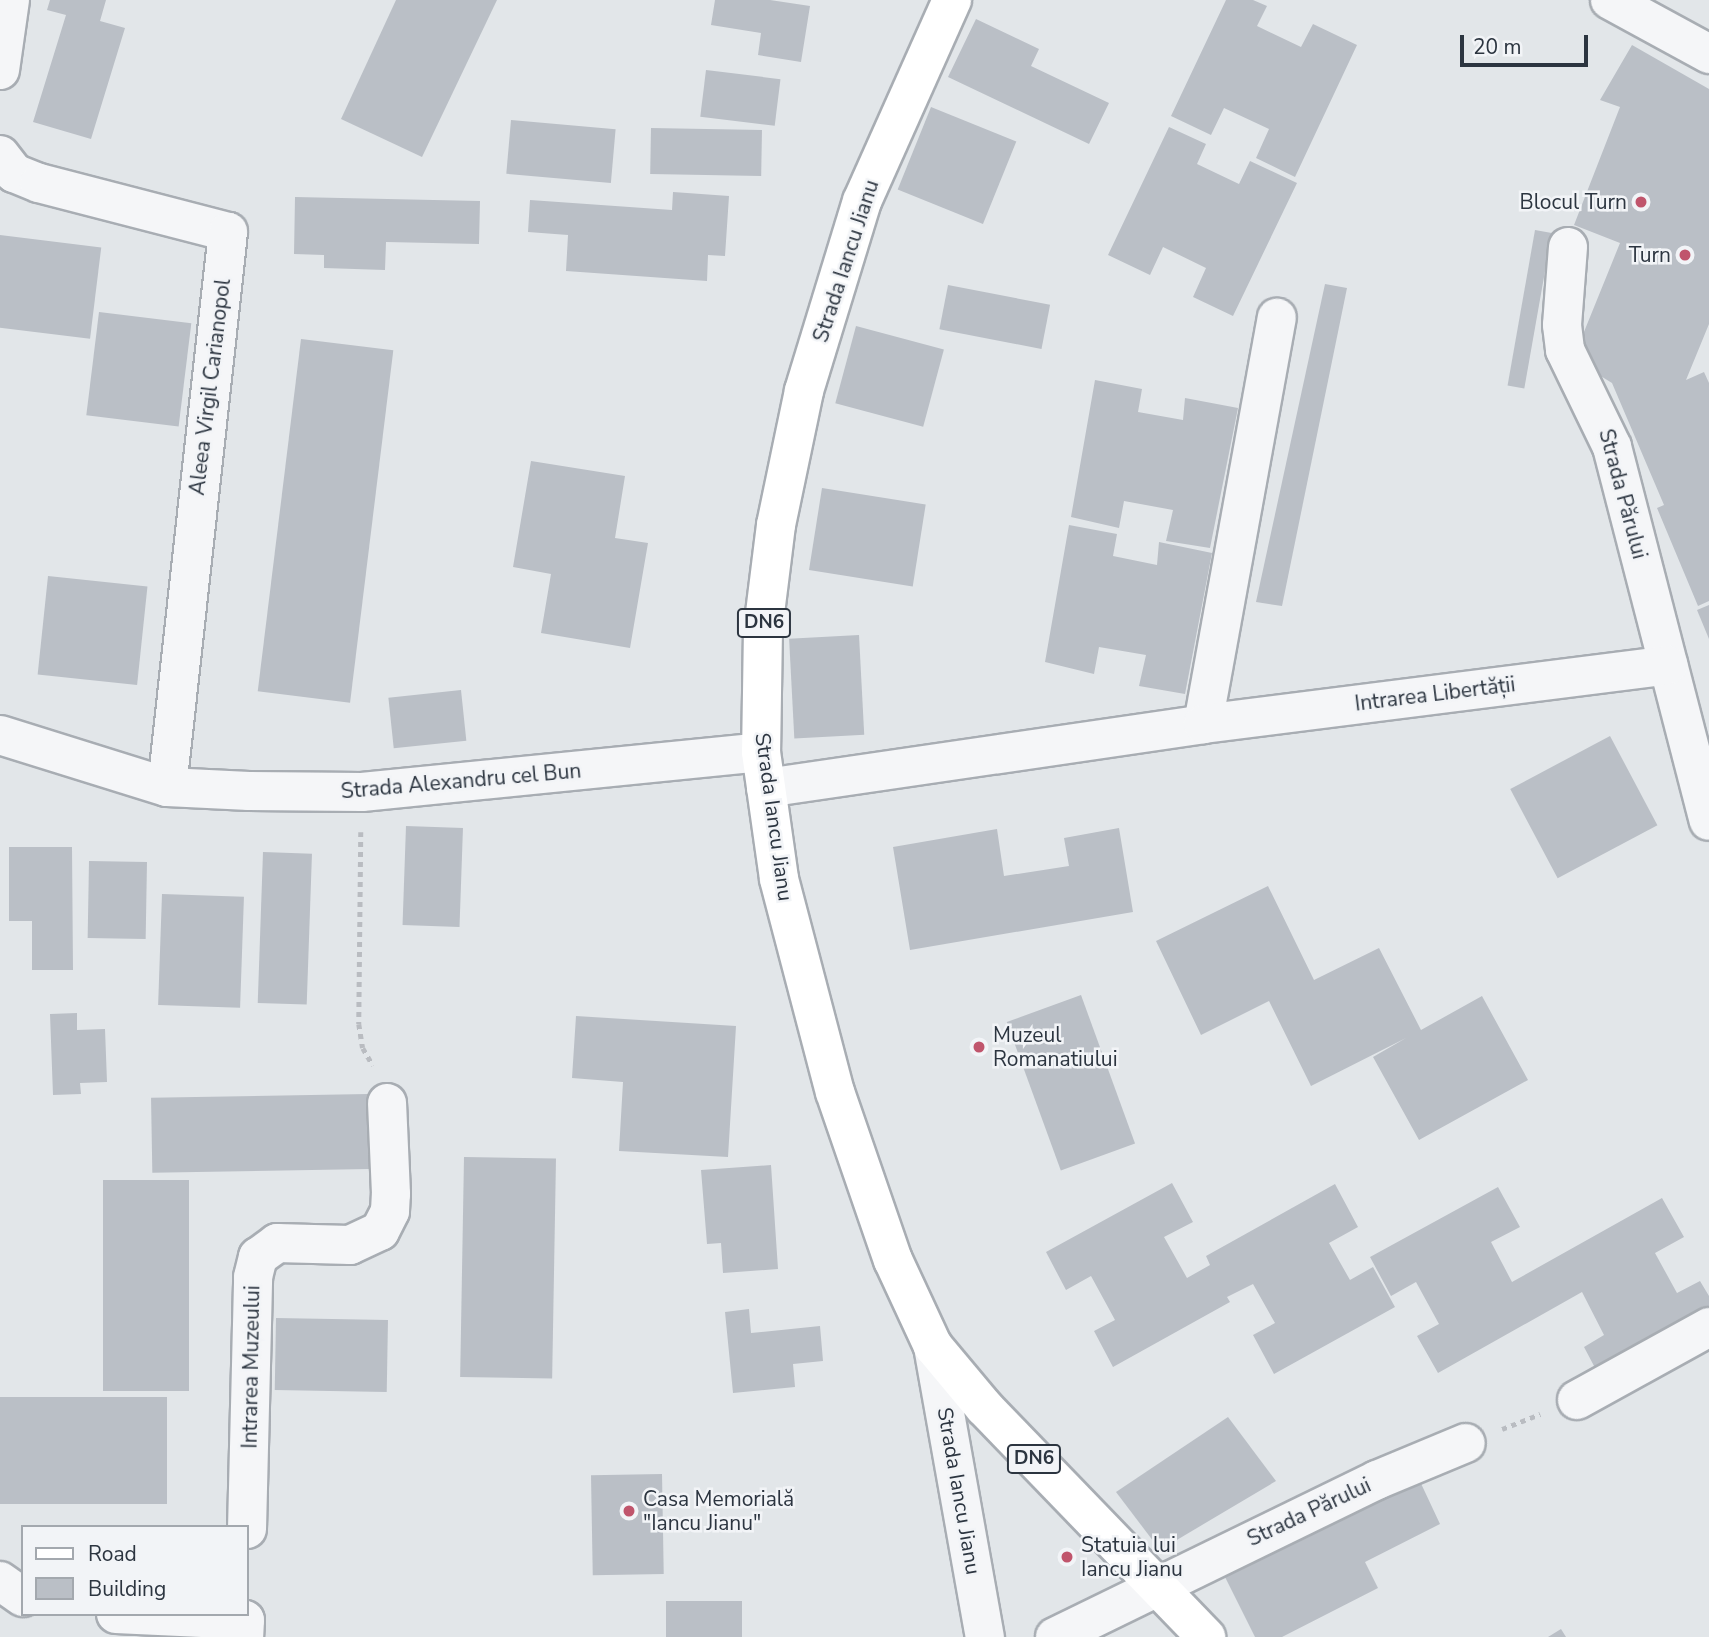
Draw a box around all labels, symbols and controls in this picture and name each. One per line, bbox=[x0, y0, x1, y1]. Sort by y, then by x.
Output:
scale bar bbox=[1464, 21, 1592, 65]
text: 20 m bbox=[1473, 33, 1522, 61]
street label: Strada Iancu Jianu bbox=[808, 177, 884, 345]
place label: Blocul Turn bbox=[1520, 189, 1627, 215]
marker: Blocul Turn bbox=[1633, 194, 1649, 210]
place label: Turn bbox=[1629, 242, 1671, 268]
marker: Turn bbox=[1677, 247, 1693, 263]
street label: Aleea Virgil Carianopol bbox=[184, 277, 236, 497]
street label: Strada Părului bbox=[1594, 426, 1652, 562]
road number: DN6 bbox=[736, 608, 792, 638]
street label: Intrarea Libertății bbox=[1353, 672, 1517, 716]
street label: Strada Iancu Jianu bbox=[750, 731, 798, 903]
street label: Strada Alexandru cel Bun bbox=[340, 758, 582, 804]
place label: Muzeul Romanatiului bbox=[993, 1022, 1118, 1072]
marker: Muzeul Romanatiului bbox=[971, 1039, 987, 1055]
street label: Intrarea Muzeului bbox=[237, 1285, 265, 1449]
street label: Strada Iancu Jianu bbox=[932, 1405, 986, 1577]
road number: DN6 bbox=[1006, 1443, 1062, 1474]
street label: Strada Părului bbox=[1243, 1472, 1375, 1552]
place label: Casa Memorială "Iancu Jianu" bbox=[643, 1486, 794, 1536]
marker: Casa Memorială "Iancu Jianu" bbox=[621, 1503, 637, 1519]
legend bbox=[21, 1525, 248, 1616]
place label: Statuia lui Iancu Jianu bbox=[1081, 1532, 1183, 1582]
text: Road bbox=[88, 1540, 137, 1568]
marker: Statuia lui Iancu Jianu bbox=[1059, 1549, 1075, 1565]
text: Building bbox=[88, 1575, 166, 1603]

